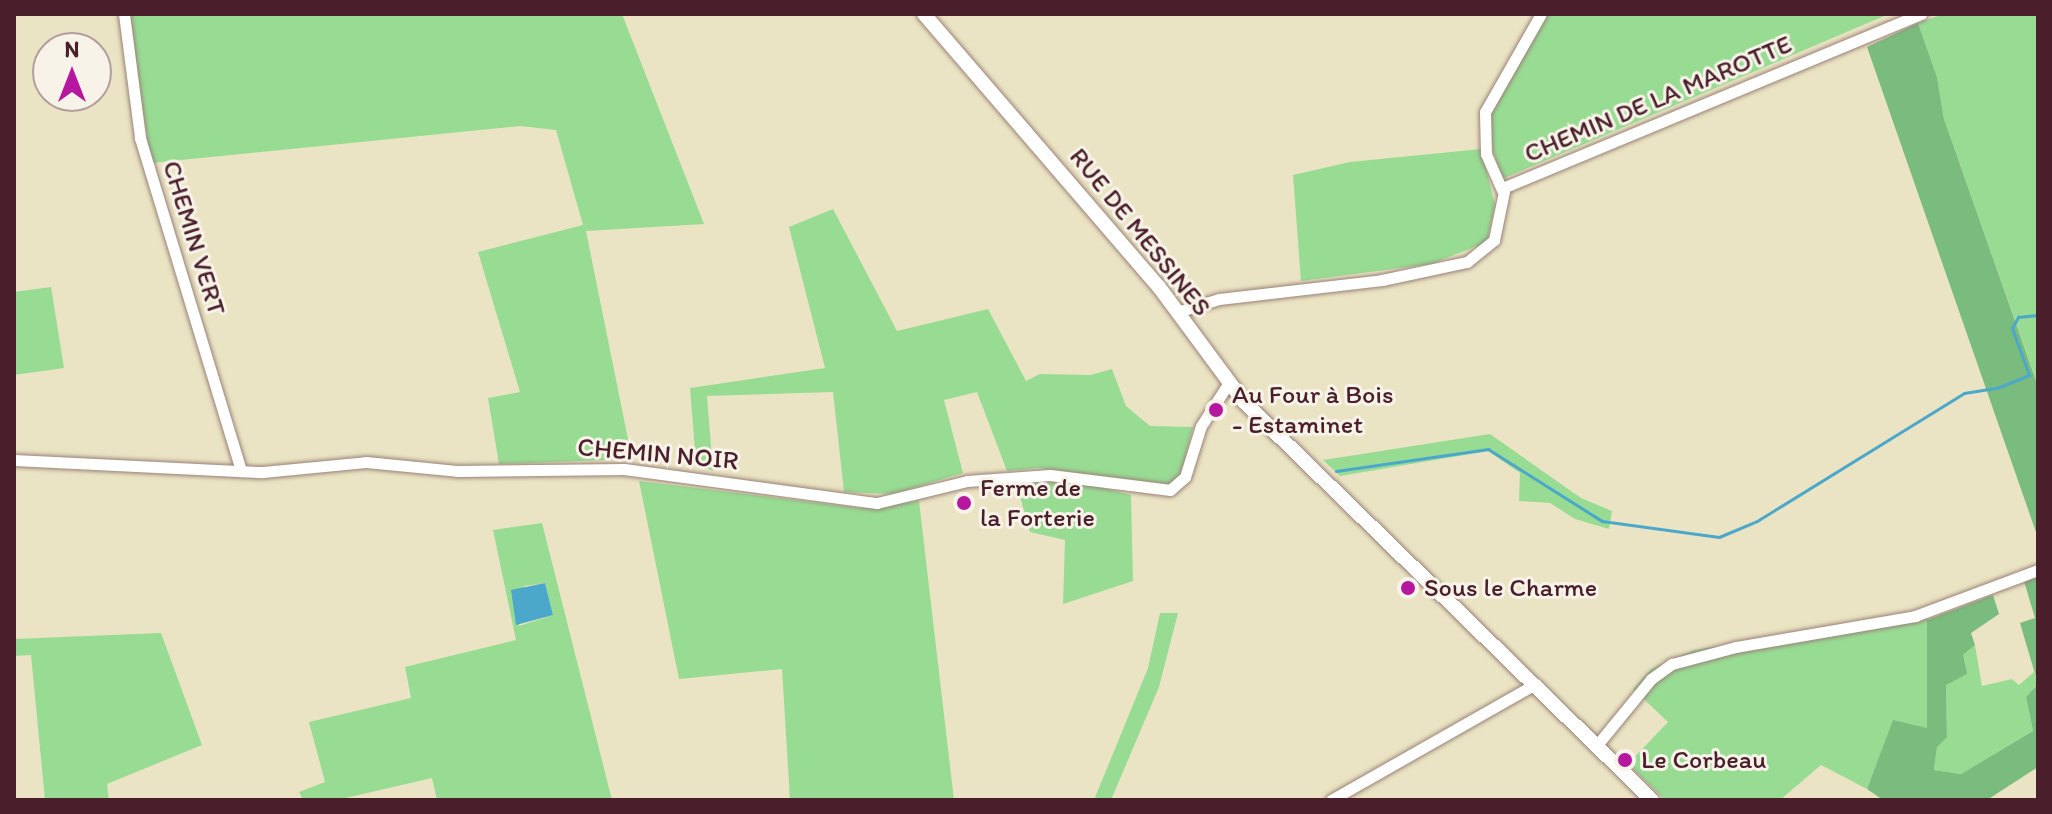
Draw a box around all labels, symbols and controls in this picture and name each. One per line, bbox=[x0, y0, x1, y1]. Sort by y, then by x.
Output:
street label: CHEMIN DE LA MAROTTE bbox=[1519, 28, 1797, 170]
north arrow bbox=[32, 32, 112, 112]
text: N bbox=[65, 36, 79, 63]
street label: RUE DE MESSINES bbox=[1062, 141, 1218, 323]
street label: CHEMIN VERT bbox=[156, 157, 232, 319]
place label: Au Four à Bois - Estaminet bbox=[1232, 379, 1393, 440]
marker: Au Four à Bois - Estaminet bbox=[1207, 401, 1225, 419]
street label: CHEMIN NOIR bbox=[578, 432, 738, 476]
place label: Ferme de la Forterie bbox=[980, 472, 1094, 534]
marker: Ferme de la Forterie bbox=[955, 494, 973, 512]
place label: Sous le Charme bbox=[1424, 572, 1597, 604]
marker: Sous le Charme bbox=[1399, 579, 1417, 597]
place label: Le Corbeau bbox=[1641, 744, 1766, 776]
marker: Le Corbeau bbox=[1616, 751, 1634, 769]

